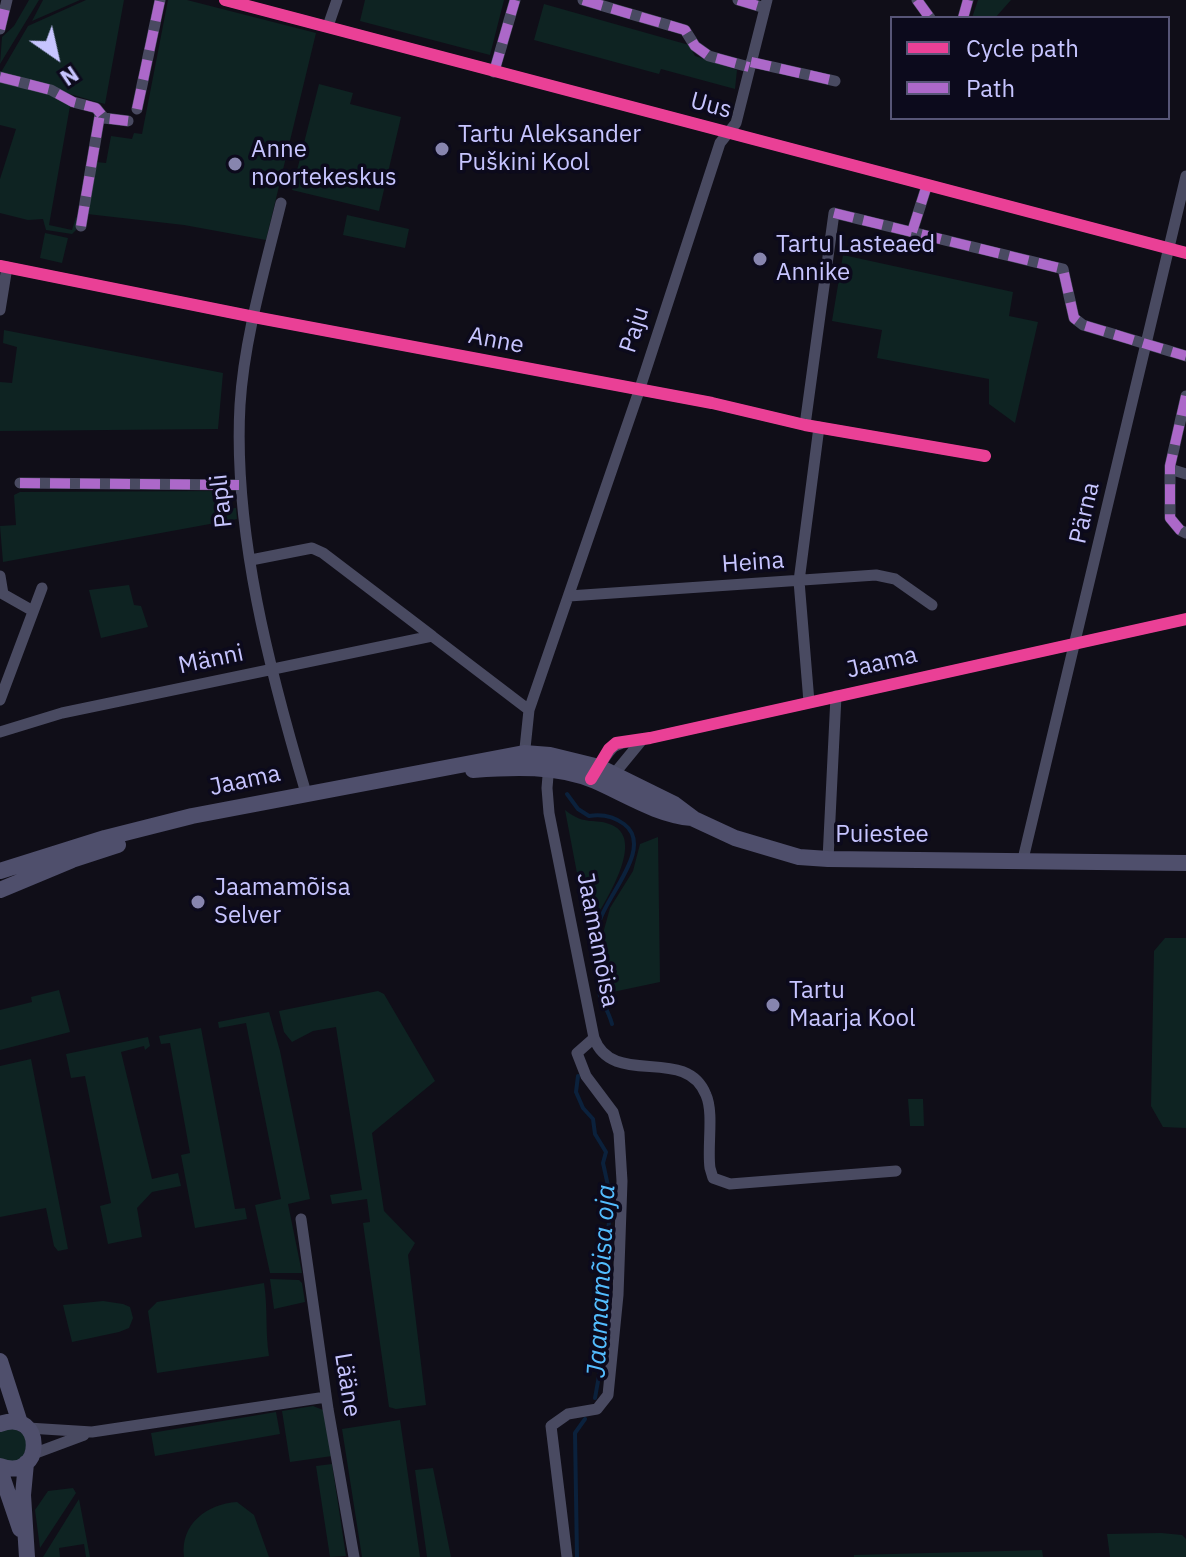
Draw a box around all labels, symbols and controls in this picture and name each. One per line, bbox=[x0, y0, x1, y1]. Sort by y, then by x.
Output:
north arrow bbox=[16, 16, 96, 96]
legend bbox=[890, 16, 1170, 120]
text: Cycle path bbox=[966, 32, 1079, 64]
text: N bbox=[55, 60, 84, 93]
text: Path bbox=[966, 72, 1015, 104]
street label: Uus bbox=[687, 87, 735, 125]
place label: Tartu Aleksander Puškini Kool bbox=[458, 121, 641, 177]
place label: Anne noortekeskus bbox=[251, 136, 397, 192]
marker: Tartu Aleksander Puškini Kool bbox=[433, 140, 451, 158]
marker: Anne noortekeskus bbox=[226, 155, 244, 173]
place label: Tartu Lasteaed Annike bbox=[776, 231, 935, 287]
marker: Tartu Lasteaed Annike bbox=[751, 250, 769, 268]
street label: Paju bbox=[614, 303, 656, 357]
street label: Anne bbox=[466, 322, 526, 360]
street label: Papli bbox=[205, 473, 239, 529]
street label: Pärna bbox=[1064, 479, 1106, 547]
street label: Heina bbox=[721, 546, 785, 580]
street label: Männi bbox=[176, 639, 246, 681]
street label: Jaama bbox=[844, 641, 920, 685]
street label: Jaama bbox=[207, 759, 283, 803]
street label: Puiestee bbox=[835, 821, 929, 849]
street label: Jaamamõisa bbox=[570, 870, 624, 1010]
place label: Jaamamõisa Selver bbox=[214, 874, 351, 930]
marker: Jaamamõisa Selver bbox=[189, 893, 207, 911]
place label: Tartu Maarja Kool bbox=[789, 977, 915, 1033]
marker: Tartu Maarja Kool bbox=[764, 996, 782, 1014]
water label: Jaamamõisa oja bbox=[581, 1184, 623, 1378]
street label: Lääne bbox=[328, 1351, 366, 1419]

